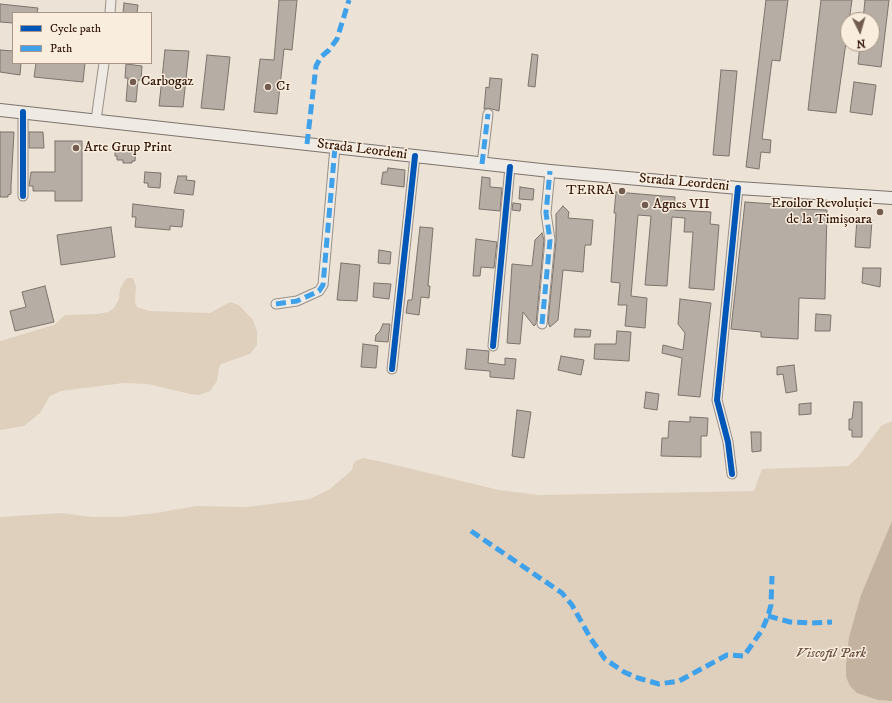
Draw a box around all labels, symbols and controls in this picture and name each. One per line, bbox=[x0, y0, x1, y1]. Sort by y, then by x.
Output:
legend bbox=[12, 12, 152, 64]
north arrow bbox=[840, 12, 880, 52]
text: Cycle path bbox=[50, 21, 101, 36]
text: N bbox=[856, 36, 866, 50]
text: Path bbox=[50, 41, 72, 56]
place label: Carbogaz bbox=[141, 74, 194, 90]
marker: Carbogaz bbox=[128, 77, 138, 87]
place label: C1 bbox=[276, 79, 290, 95]
marker: C1 bbox=[263, 82, 273, 92]
street label: Strada Leordeni bbox=[316, 136, 408, 164]
place label: Arte Grup Print bbox=[84, 140, 172, 156]
marker: Arte Grup Print bbox=[71, 143, 81, 153]
street label: Strada Leordeni bbox=[638, 171, 730, 195]
place label: TERRA bbox=[566, 183, 614, 199]
marker: TERRA bbox=[617, 186, 627, 196]
place label: Eroilor Revoluției de la Timișoara bbox=[771, 196, 872, 228]
place label: Agnes VII bbox=[653, 197, 710, 213]
marker: Agnes VII bbox=[640, 200, 650, 210]
marker: Eroilor Revoluției de la Timișoara bbox=[875, 207, 885, 217]
park label: Viscofil Park bbox=[796, 646, 866, 662]

